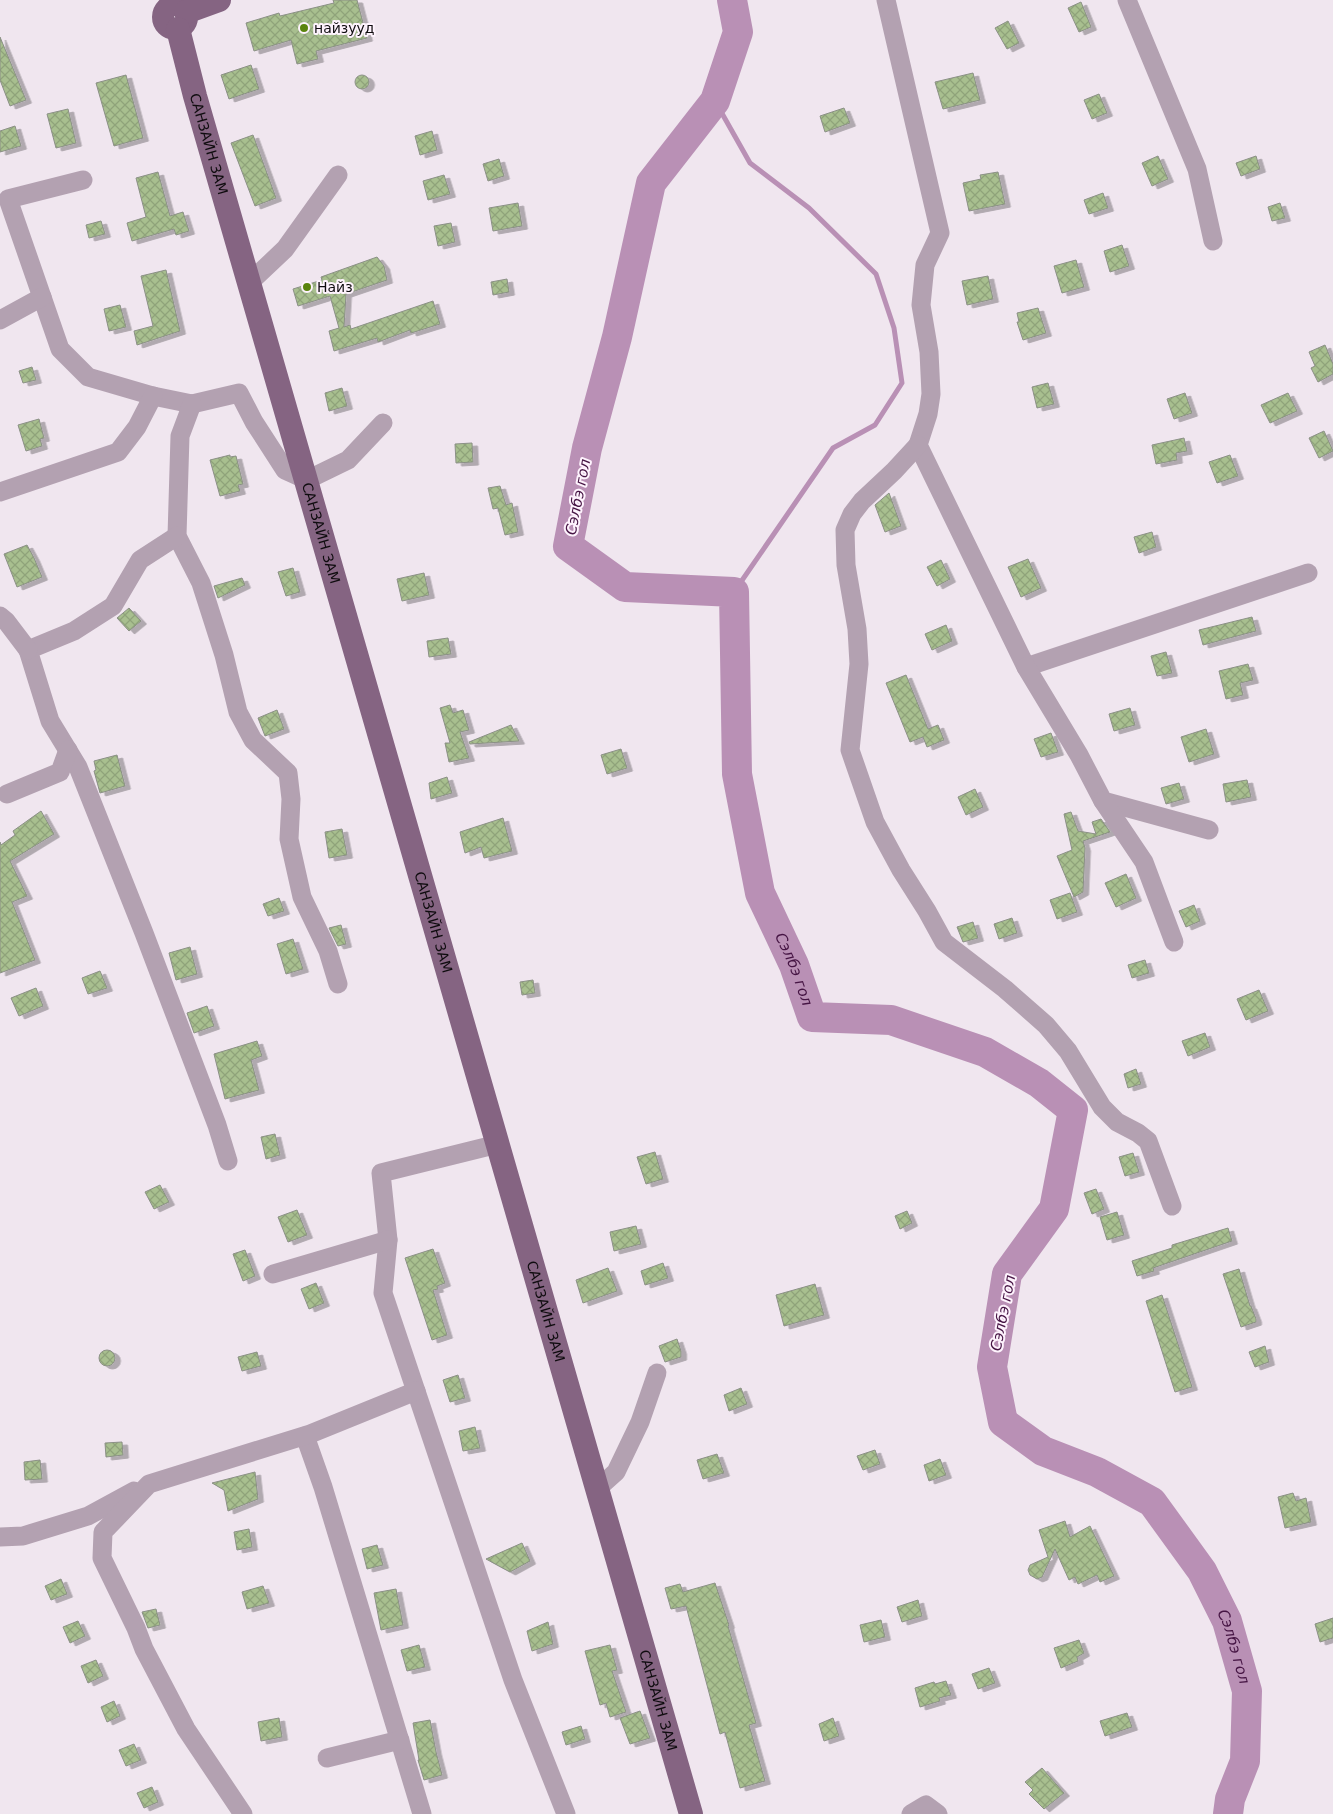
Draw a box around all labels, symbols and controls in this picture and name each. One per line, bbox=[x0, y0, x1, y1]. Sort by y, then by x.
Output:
place label: найзууд bbox=[314, 20, 375, 36]
marker: найзууд bbox=[298, 22, 310, 34]
street label: САНЗАЙН ЗАМ bbox=[187, 91, 231, 196]
place label: Найз bbox=[317, 279, 353, 295]
marker: Найз bbox=[301, 281, 313, 293]
water label: Сэлбэ гол bbox=[562, 457, 594, 537]
street label: САНЗАЙН ЗАМ bbox=[299, 481, 343, 585]
street label: САНЗАЙН ЗАМ bbox=[411, 870, 456, 975]
water label: Сэлбэ гол bbox=[771, 930, 817, 1009]
street label: САНЗАЙН ЗАМ bbox=[524, 1259, 568, 1364]
water label: Сэлбэ гол bbox=[987, 1273, 1019, 1353]
water label: Сэлбэ гол bbox=[1214, 1606, 1254, 1687]
street label: САНЗАЙН ЗАМ bbox=[636, 1648, 680, 1753]

